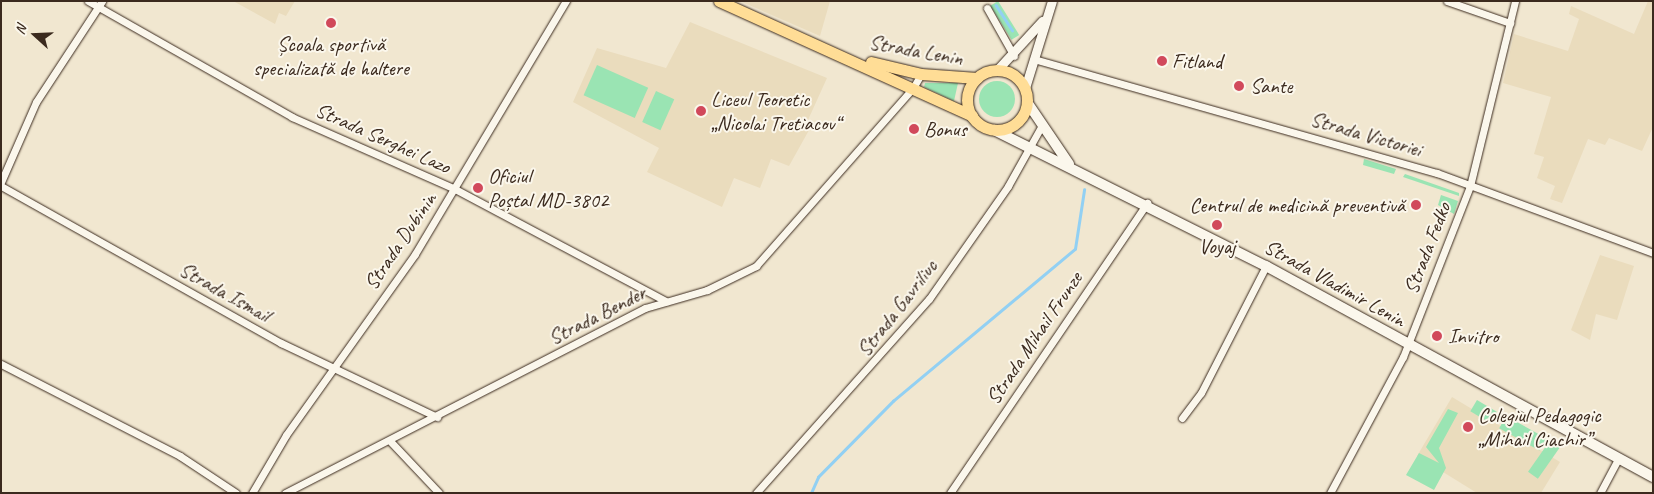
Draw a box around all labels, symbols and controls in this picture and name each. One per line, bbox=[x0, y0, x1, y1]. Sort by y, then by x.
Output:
north arrow bbox=[10, 10, 60, 60]
marker: Școala sportivă specializată de haltere bbox=[325, 17, 337, 29]
text: N bbox=[11, 23, 30, 37]
street label: Strada Lenin bbox=[867, 29, 965, 71]
place label: Școala sportivă specializată de haltere bbox=[253, 31, 409, 81]
place label: Fitland bbox=[1172, 48, 1222, 74]
marker: Fitland bbox=[1156, 55, 1168, 67]
place label: Sante bbox=[1250, 73, 1292, 99]
marker: Sante bbox=[1232, 79, 1246, 93]
place label: Liceul Teoretic „Nicolai Tretiacov“ bbox=[711, 86, 839, 136]
street label: Strada Serghei Lazo bbox=[312, 97, 454, 179]
marker: Liceul Teoretic „Nicolai Tretiacov“ bbox=[695, 105, 707, 117]
street label: Strada Victoriei bbox=[1308, 106, 1424, 162]
place label: Bonus bbox=[924, 116, 967, 142]
marker: Bonus bbox=[908, 123, 920, 135]
place label: Oficiul Poștal MD-3802 bbox=[488, 163, 608, 213]
marker: Oficiul Poștal MD-3802 bbox=[472, 182, 484, 194]
street label: Strada Dubinin bbox=[358, 188, 442, 294]
place label: Centrul de medicină preventivă bbox=[1189, 192, 1405, 218]
marker: Centrul de medicină preventivă bbox=[1409, 198, 1423, 212]
street label: Strada Fedko bbox=[1398, 199, 1456, 297]
marker: Voyaj bbox=[1211, 219, 1223, 231]
place label: Voyaj bbox=[1199, 233, 1235, 259]
street label: Strada Vladimir Lenin bbox=[1260, 234, 1410, 332]
street label: Strada Gavriliuc bbox=[851, 254, 943, 362]
street label: Strada Ismail bbox=[175, 257, 275, 327]
street label: Strada Mihail Frunze bbox=[981, 267, 1087, 409]
street label: Strada Bender bbox=[544, 280, 650, 350]
place label: Invitro bbox=[1448, 323, 1498, 349]
marker: Invitro bbox=[1430, 329, 1444, 343]
place label: Colegiul Pedagogic „Mihail Ciachir” bbox=[1478, 402, 1600, 452]
marker: Colegiul Pedagogic „Mihail Ciachir” bbox=[1462, 421, 1474, 433]

